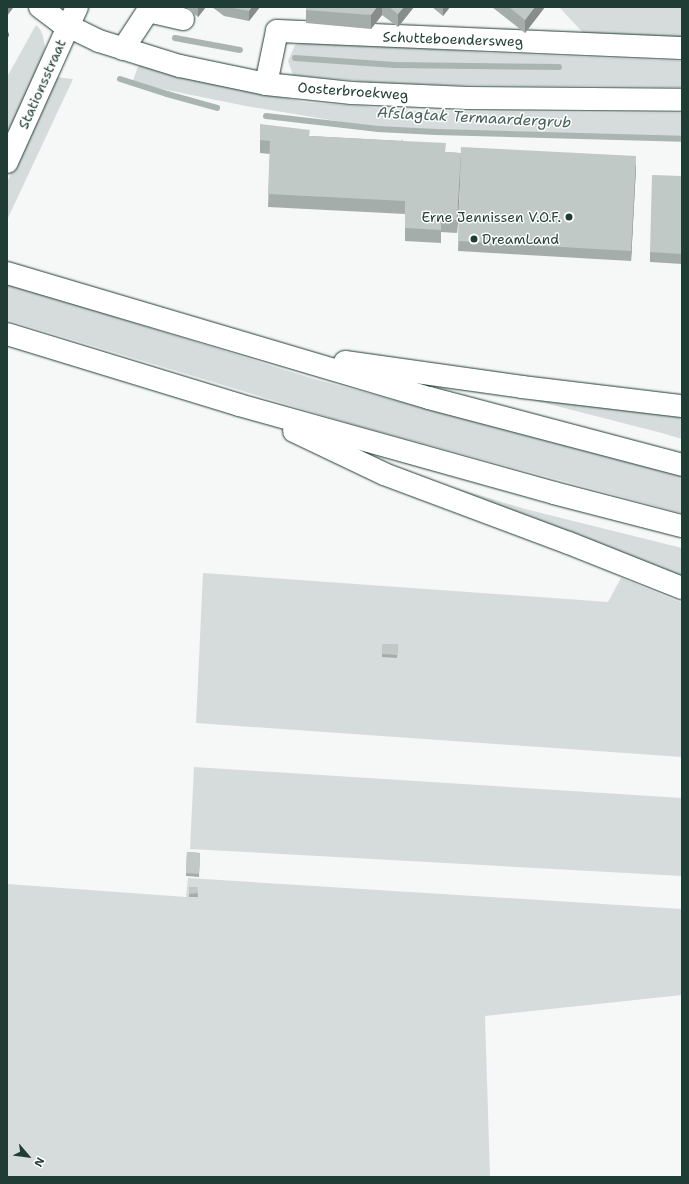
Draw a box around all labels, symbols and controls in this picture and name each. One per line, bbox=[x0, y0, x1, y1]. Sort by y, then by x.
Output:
street label: Schutteboendersweg bbox=[382, 28, 524, 50]
street label: Stationsstraat bbox=[15, 36, 69, 132]
street label: Oosterbroekweg bbox=[297, 79, 409, 103]
water label: Afslagtak Termaardergrub bbox=[377, 104, 571, 132]
place label: Erne Jennissen V.O.F. bbox=[422, 209, 561, 225]
marker: Erne Jennissen V.O.F. bbox=[564, 212, 574, 222]
place label: DreamLand bbox=[482, 231, 559, 247]
marker: DreamLand bbox=[469, 234, 479, 244]
north arrow bbox=[8, 1136, 48, 1176]
text: N bbox=[30, 1154, 48, 1169]

